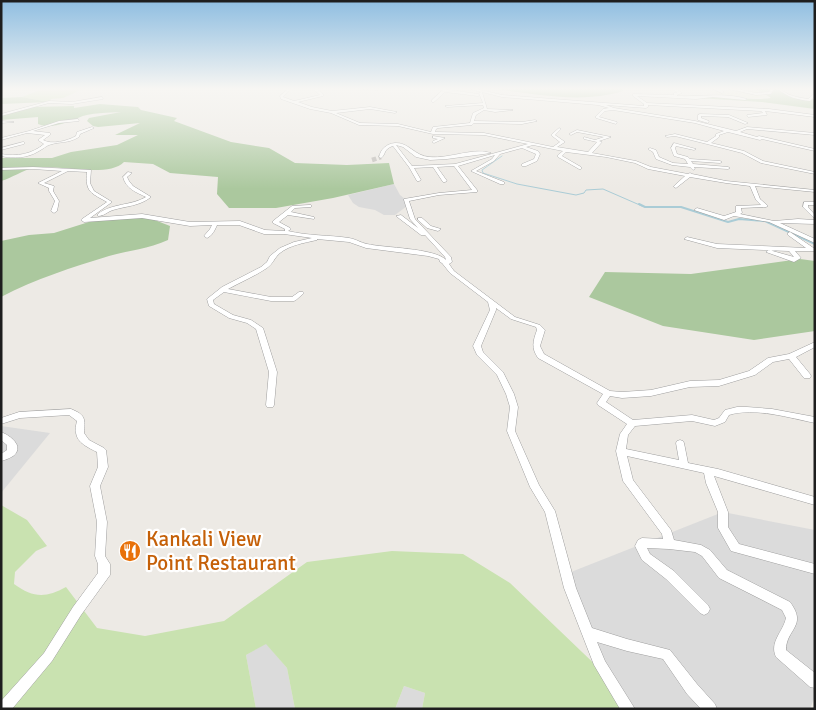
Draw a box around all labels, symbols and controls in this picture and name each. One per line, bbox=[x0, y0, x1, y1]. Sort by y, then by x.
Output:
place label: Kankali View Point Restaurant bbox=[146, 526, 296, 576]
restaurant icon: Kankali View Point Restaurant bbox=[118, 539, 142, 563]

